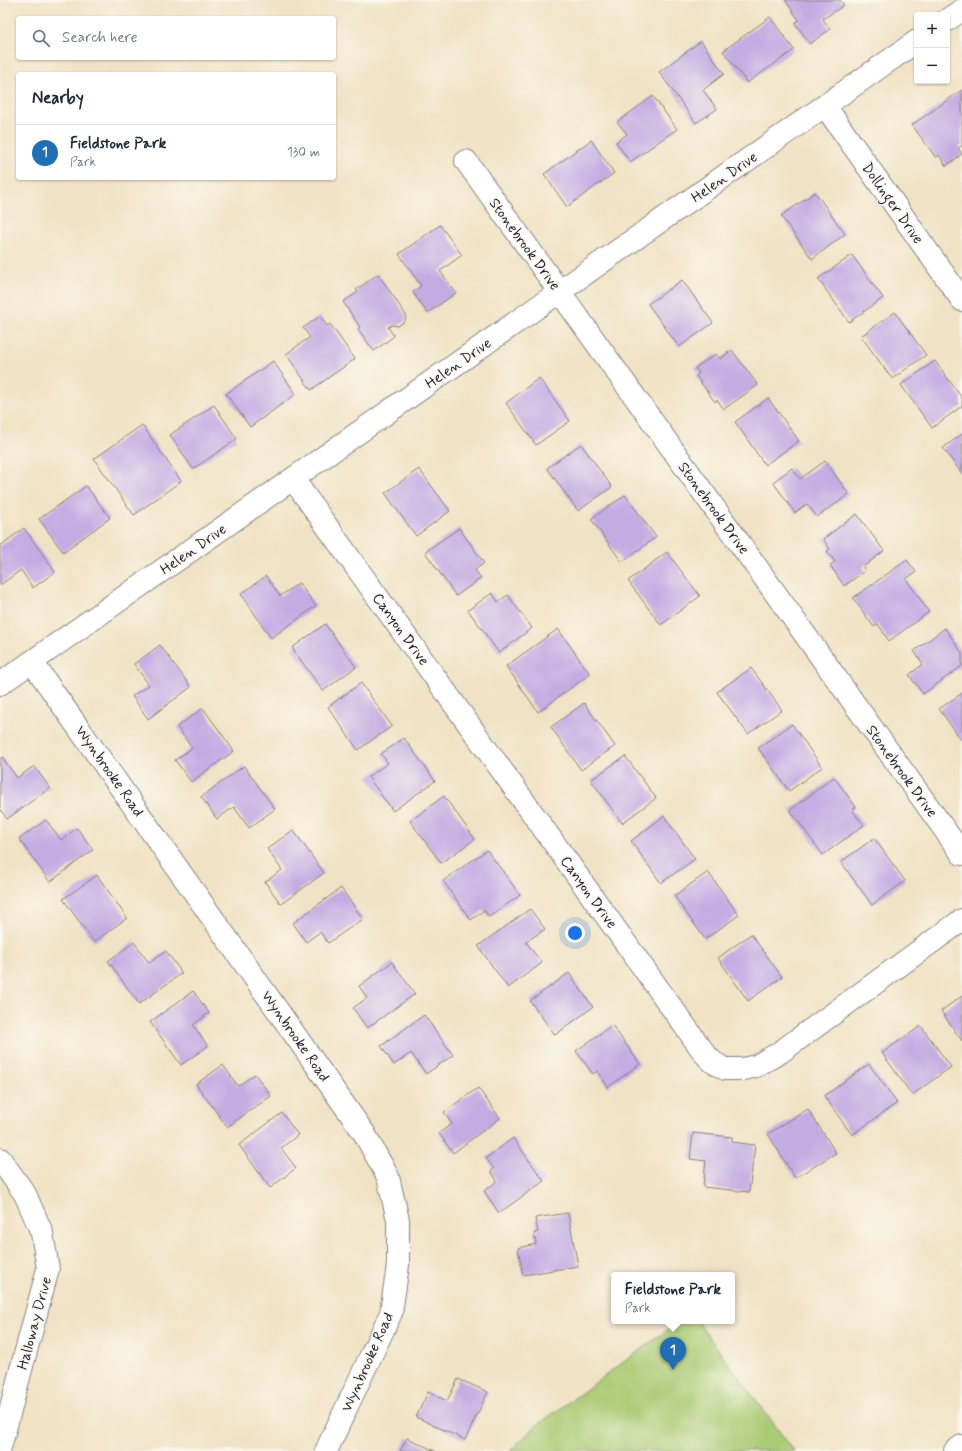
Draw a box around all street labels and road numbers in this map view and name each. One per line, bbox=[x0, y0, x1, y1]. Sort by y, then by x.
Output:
street label: Helen Drive bbox=[687, 148, 762, 208]
street label: Dollinger Drive bbox=[856, 159, 928, 249]
street label: Stonebrook Drive bbox=[484, 194, 565, 295]
street label: Helen Drive bbox=[421, 334, 496, 394]
street label: Stonebrook Drive bbox=[673, 458, 754, 559]
street label: Helen Drive bbox=[156, 520, 231, 580]
street label: Canyon Drive bbox=[367, 589, 433, 670]
street label: Stonebrook Drive bbox=[861, 721, 942, 822]
street label: Wynbrooke Road bbox=[70, 722, 148, 821]
street label: Canyon Drive bbox=[555, 852, 621, 933]
street label: Wynbrooke Road bbox=[256, 987, 334, 1086]
street label: Halloway Drive bbox=[13, 1274, 57, 1372]
street label: Wynbrooke Road bbox=[337, 1310, 399, 1415]

